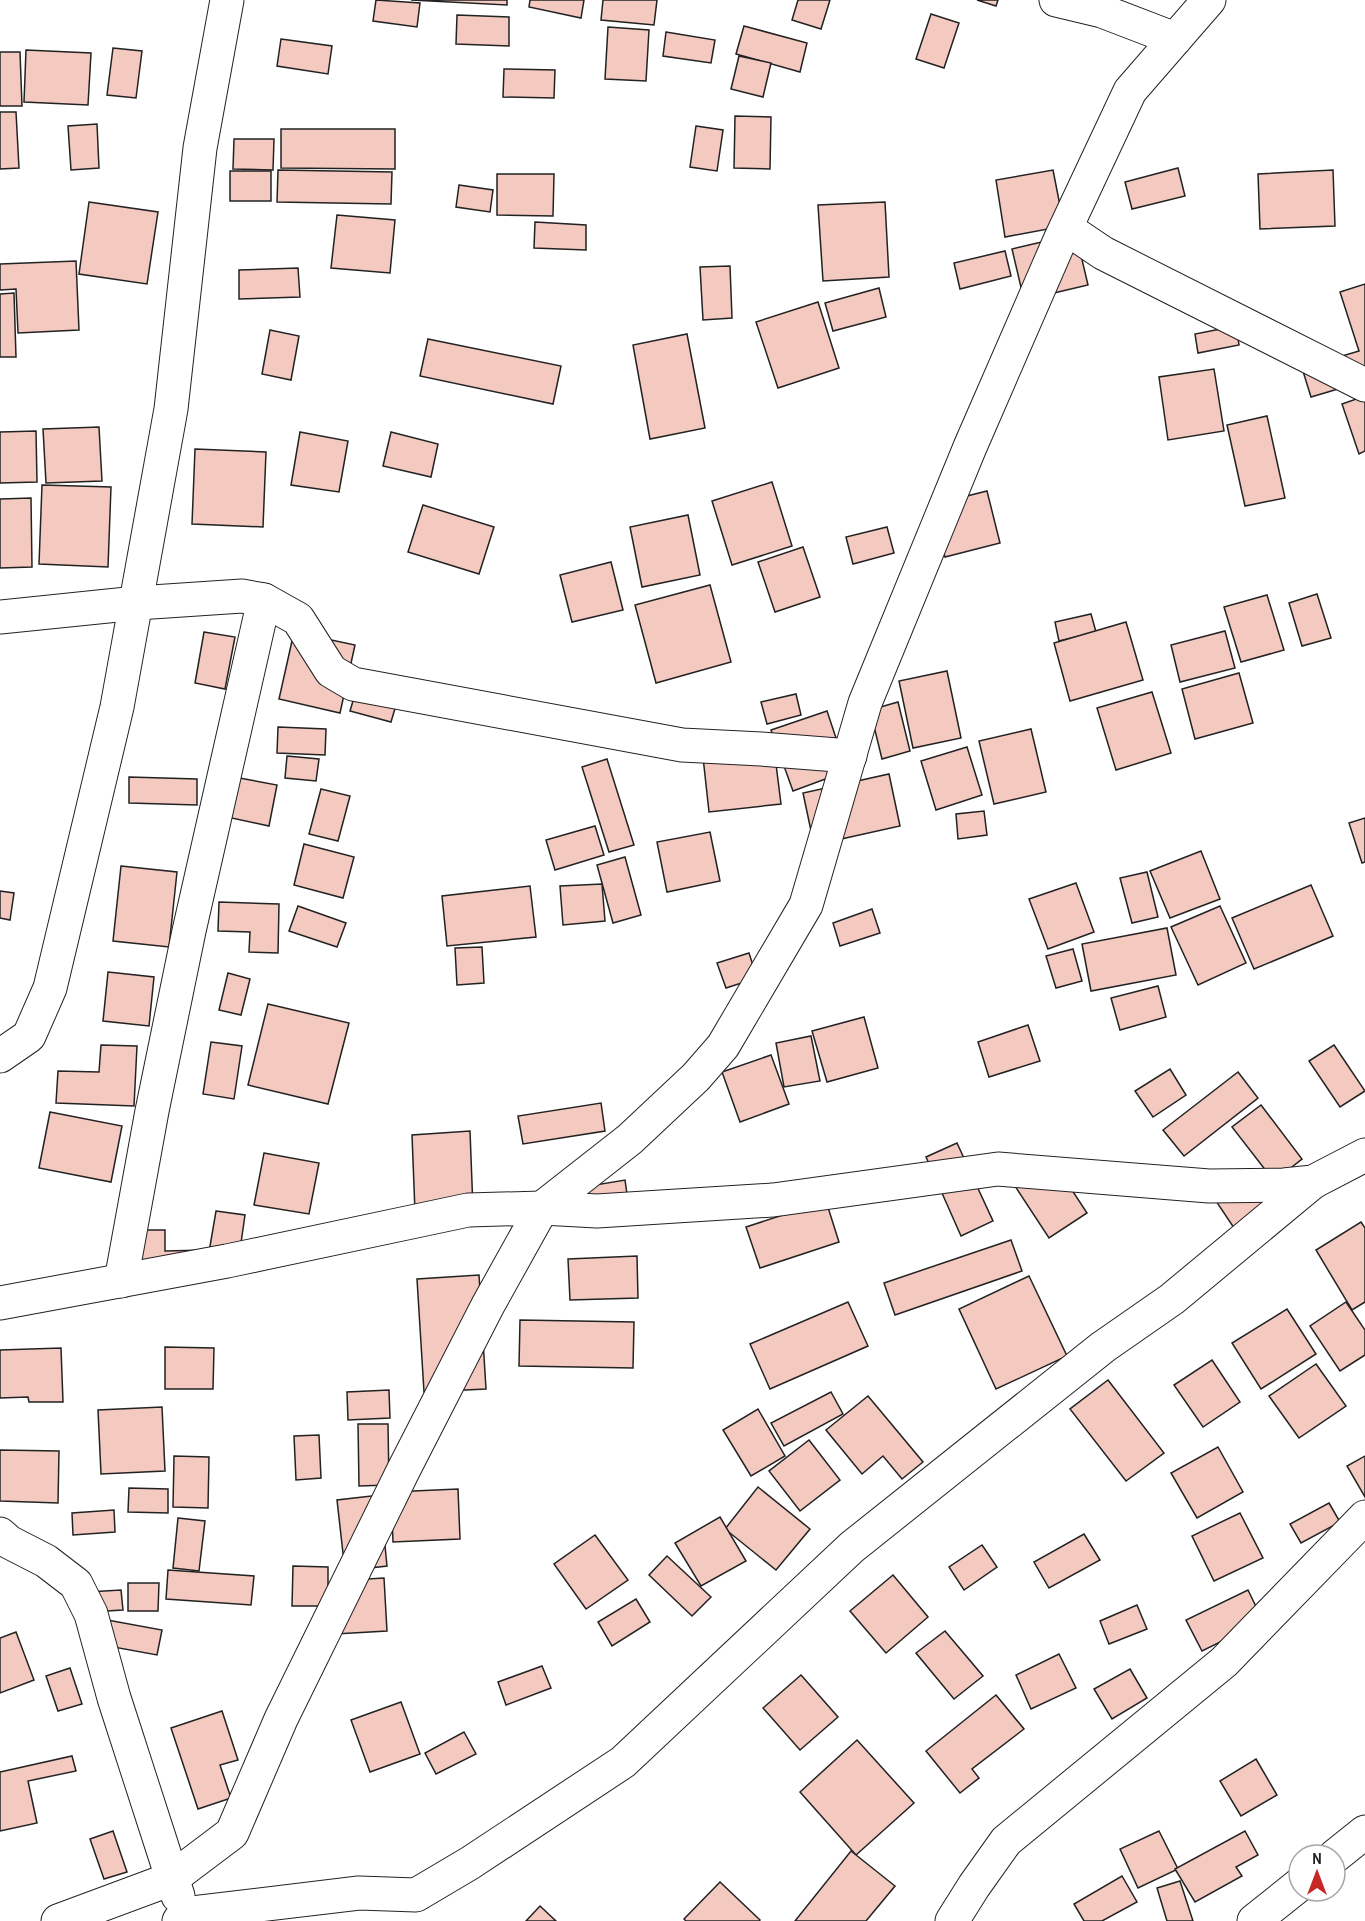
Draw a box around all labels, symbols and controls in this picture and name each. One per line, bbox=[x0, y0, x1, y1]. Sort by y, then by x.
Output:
north arrow bbox=[1287, 1843, 1347, 1903]
text: N bbox=[1312, 1847, 1322, 1869]

